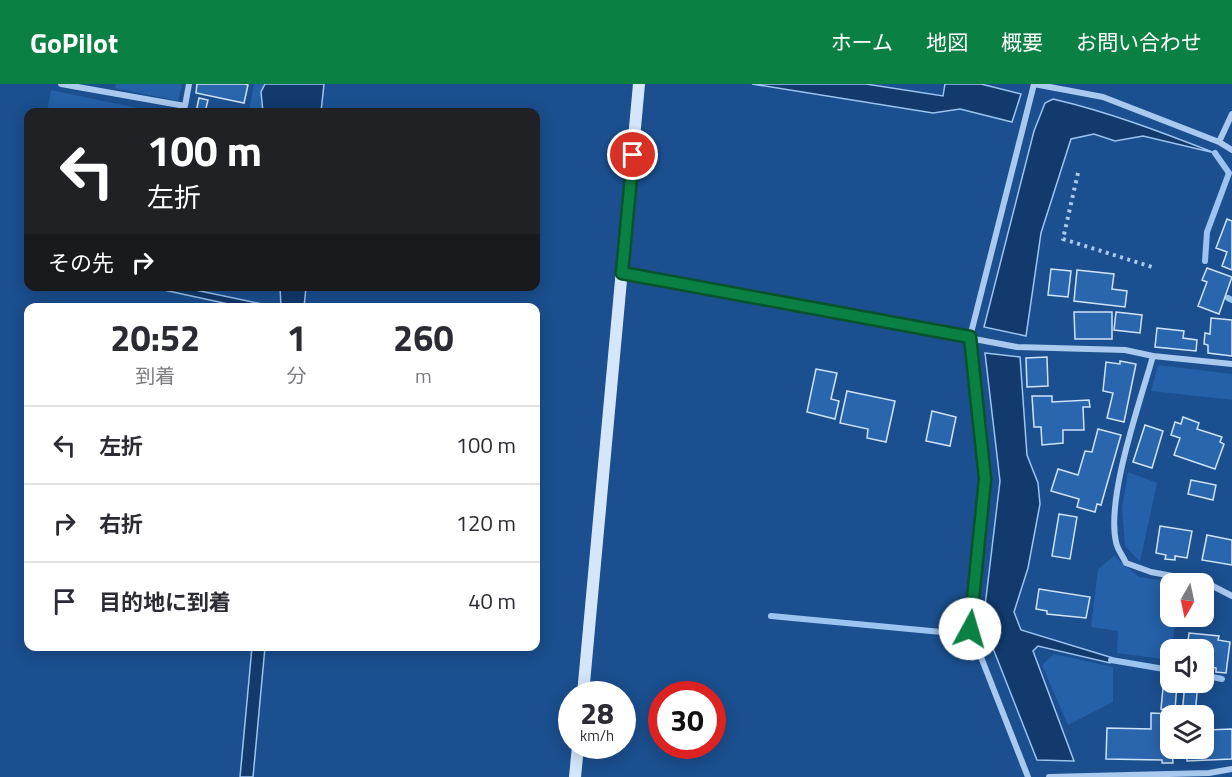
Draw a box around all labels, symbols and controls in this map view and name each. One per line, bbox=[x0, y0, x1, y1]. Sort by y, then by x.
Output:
text: GoPilot bbox=[30, 21, 118, 64]
text: ホーム bbox=[831, 26, 893, 58]
text: 地図 bbox=[926, 26, 968, 58]
text: 概要 bbox=[1001, 26, 1043, 58]
text: お問い合わせ bbox=[1076, 26, 1202, 58]
text: 100 m bbox=[147, 118, 262, 182]
pin bbox=[607, 129, 658, 180]
icon: left bbox=[48, 132, 126, 210]
icon: arrive bbox=[616, 138, 649, 171]
text: 左折 bbox=[147, 176, 201, 217]
text: その先 bbox=[48, 246, 114, 280]
icon: right bbox=[126, 246, 159, 279]
text: 20:52 bbox=[110, 310, 200, 365]
text: 1 bbox=[287, 310, 307, 365]
text: 260 bbox=[393, 310, 454, 365]
text: 到着 bbox=[135, 360, 175, 391]
text: 分 bbox=[287, 360, 307, 391]
text: m bbox=[415, 360, 432, 391]
text: 100 m bbox=[456, 428, 516, 462]
icon: left bbox=[48, 429, 81, 462]
text: 左折 bbox=[99, 429, 143, 463]
text: 120 m bbox=[456, 506, 516, 540]
icon: right bbox=[48, 507, 81, 540]
text: 右折 bbox=[99, 507, 143, 541]
north arrow bbox=[1160, 573, 1214, 627]
map controls bbox=[1160, 573, 1214, 759]
text: 40 m bbox=[468, 584, 516, 618]
icon: arrive bbox=[48, 585, 81, 618]
text: 目的地に到着 bbox=[99, 585, 231, 619]
position arrow bbox=[938, 597, 1002, 661]
button: sound bbox=[1160, 639, 1214, 693]
speed limit sign: 30 bbox=[648, 681, 726, 759]
text: 28 bbox=[580, 690, 614, 736]
button: layers bbox=[1160, 705, 1214, 759]
text: km/h bbox=[580, 724, 614, 747]

